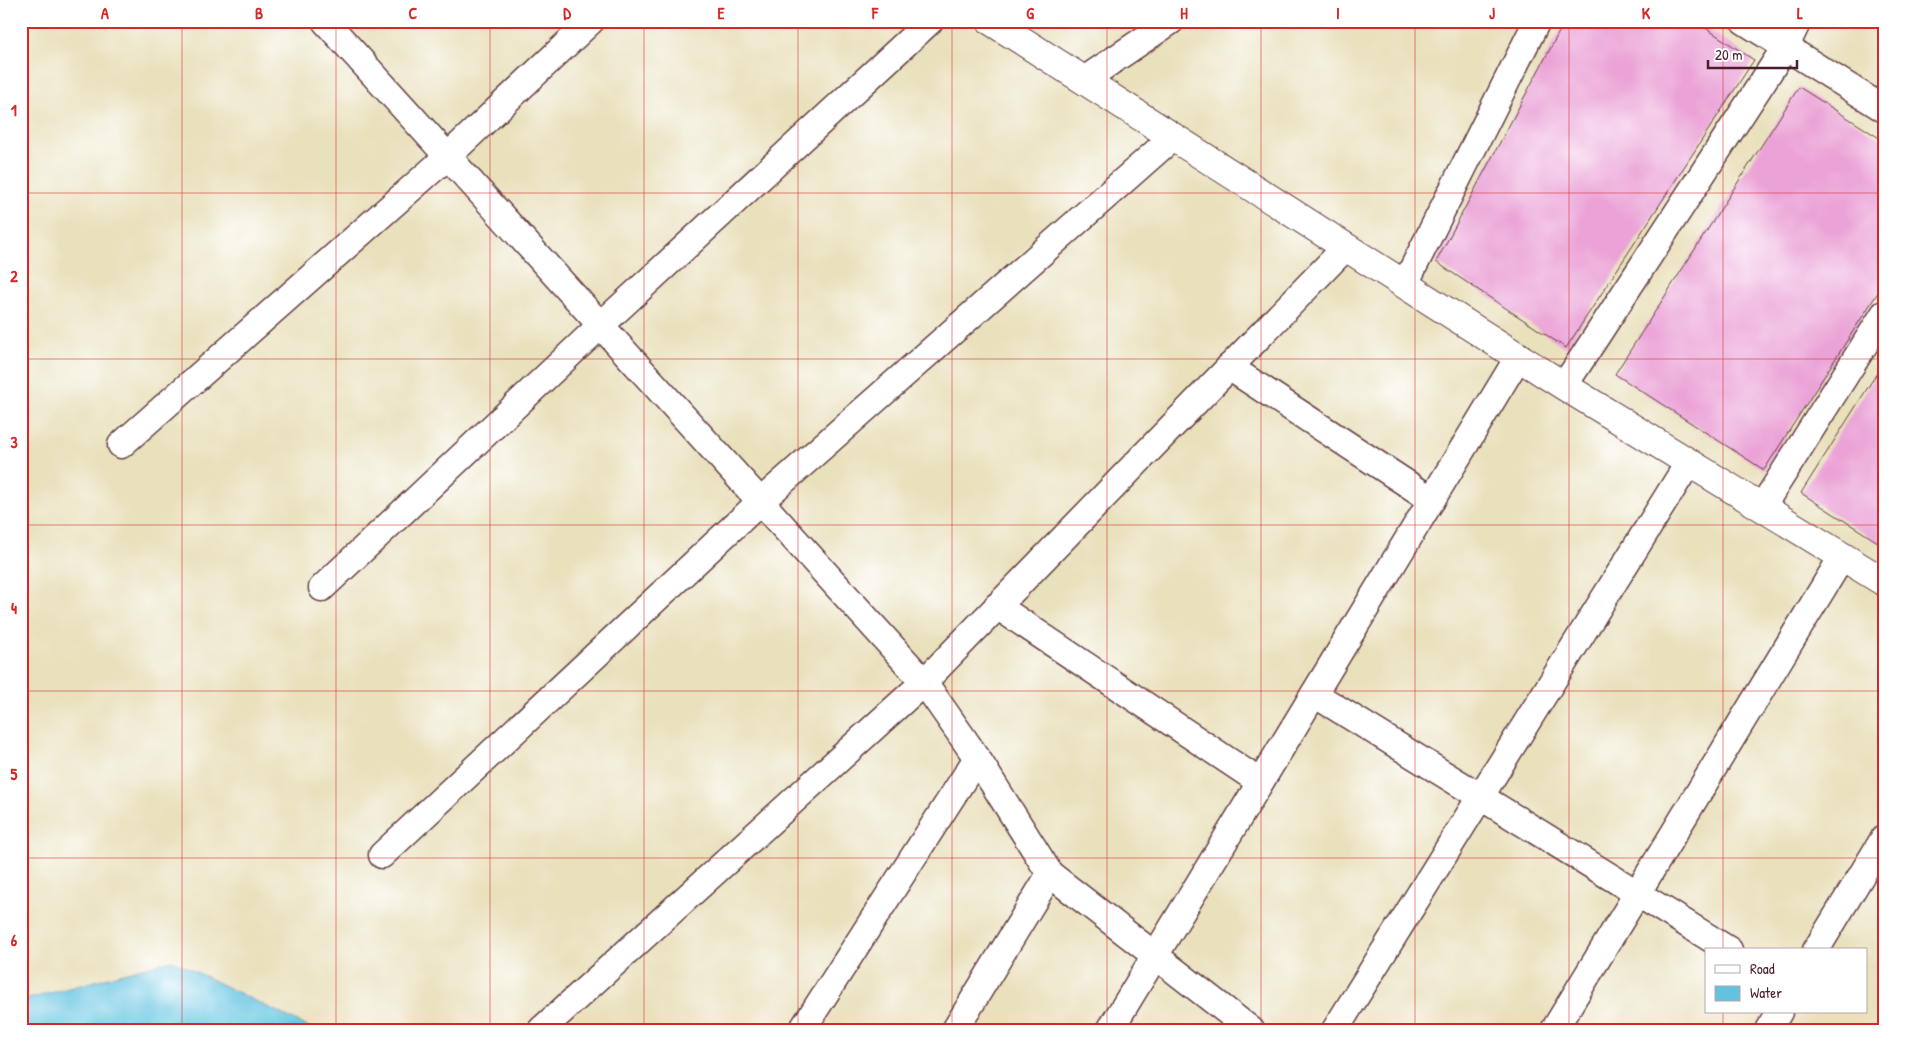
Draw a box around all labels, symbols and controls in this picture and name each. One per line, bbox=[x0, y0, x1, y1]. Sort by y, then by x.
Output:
text: A bbox=[101, 2, 109, 24]
text: B bbox=[255, 2, 263, 24]
text: C bbox=[409, 2, 418, 24]
text: D bbox=[563, 2, 571, 24]
text: E bbox=[717, 2, 725, 24]
text: F bbox=[871, 2, 879, 24]
text: G bbox=[1026, 2, 1034, 24]
text: H bbox=[1180, 2, 1188, 24]
text: I bbox=[1336, 2, 1340, 24]
text: J bbox=[1489, 2, 1495, 24]
text: K bbox=[1642, 2, 1651, 24]
text: L bbox=[1797, 2, 1803, 24]
scale bar bbox=[1708, 38, 1796, 70]
text: 20 m bbox=[1715, 44, 1742, 65]
text: 1 bbox=[11, 99, 17, 121]
text: 2 bbox=[10, 265, 18, 287]
text: 3 bbox=[10, 431, 18, 453]
text: 4 bbox=[11, 597, 17, 619]
text: 5 bbox=[11, 763, 18, 785]
text: 6 bbox=[11, 929, 18, 951]
legend bbox=[1705, 948, 1868, 1014]
text: Road bbox=[1750, 958, 1775, 979]
text: Water bbox=[1750, 982, 1782, 1003]

